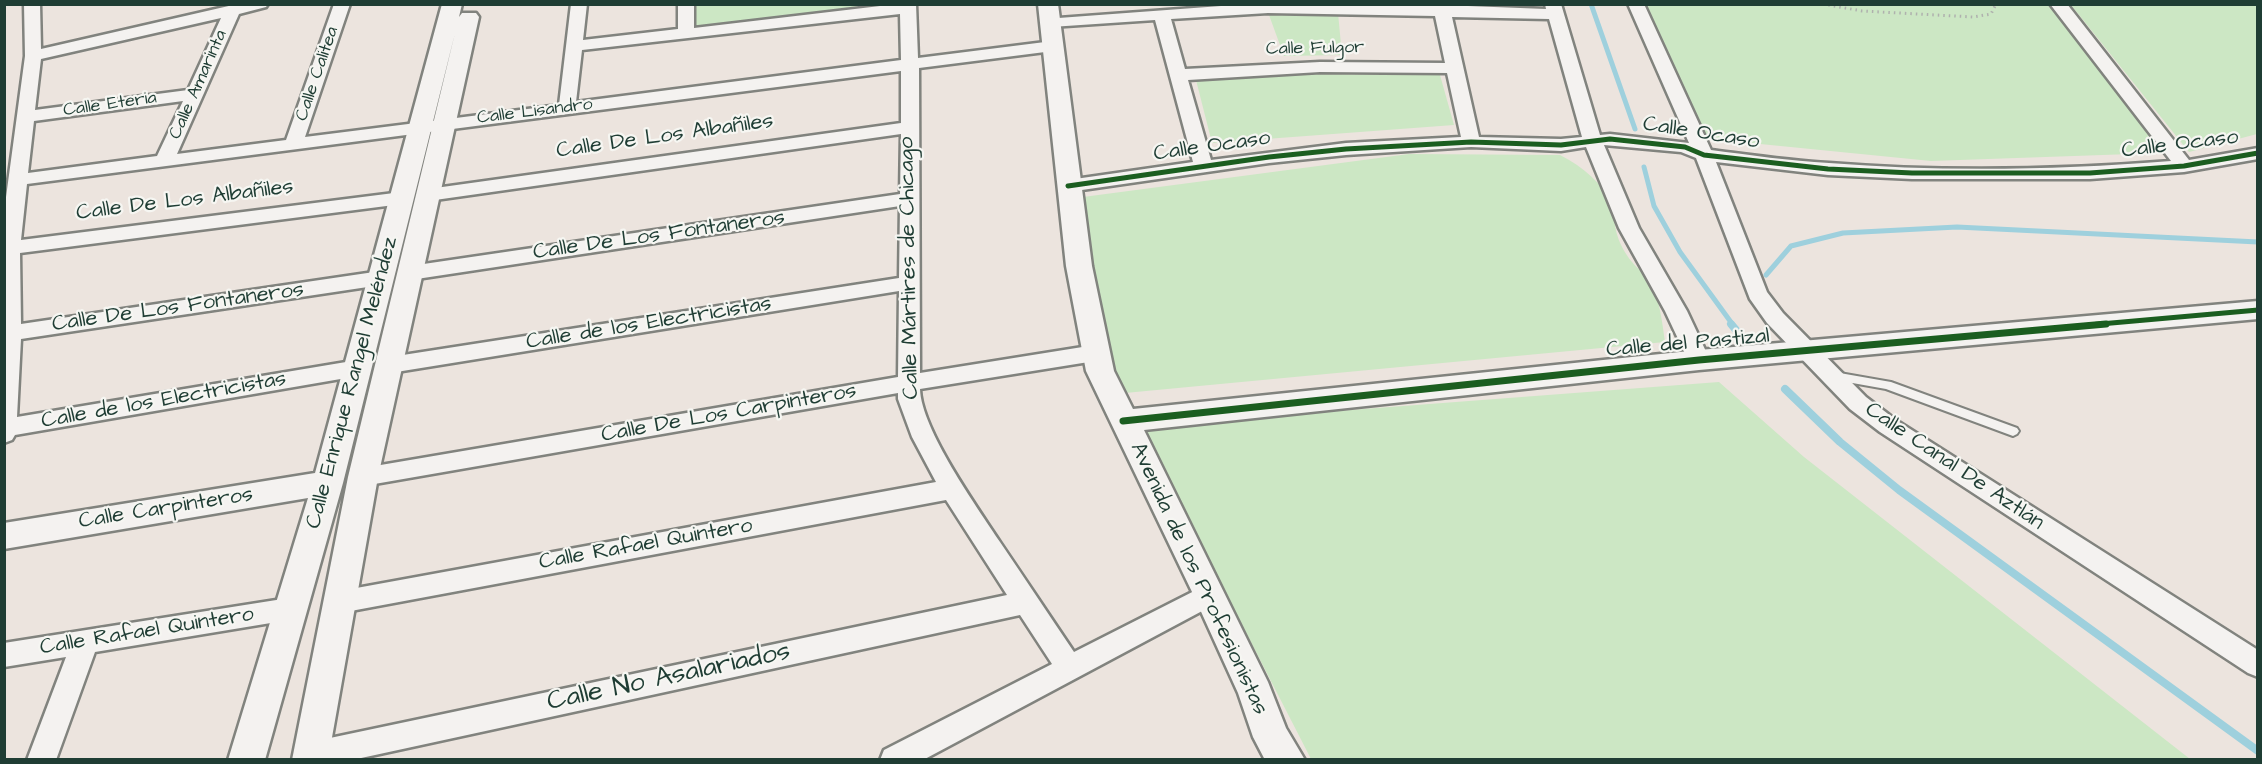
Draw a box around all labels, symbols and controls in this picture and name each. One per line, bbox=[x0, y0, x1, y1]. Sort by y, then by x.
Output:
street label: Calle Calitea bbox=[292, 24, 344, 124]
street label: Calle Amarinta bbox=[165, 27, 233, 143]
street label: Calle Fulgor bbox=[1266, 37, 1364, 61]
street label: Calle Eteria bbox=[62, 88, 158, 122]
street label: Calle Lisandro bbox=[476, 94, 594, 130]
street label: Calle De Los Albañiles bbox=[555, 109, 775, 165]
street label: Calle Ocaso bbox=[1641, 112, 1761, 156]
street label: Calle Ocaso bbox=[2120, 125, 2240, 165]
street label: Calle Ocaso bbox=[1152, 126, 1272, 168]
street label: Calle Mártires de Chicago bbox=[895, 136, 925, 400]
street label: Calle De Los Albañiles bbox=[75, 175, 295, 227]
street label: Calle De Los Fontaneros bbox=[531, 205, 787, 267]
street label: Calle Enrique Rangel Meléndez bbox=[301, 234, 405, 532]
street label: Calle De Los Fontaneros bbox=[50, 277, 306, 339]
street label: Calle de los Electricistas bbox=[524, 292, 774, 356]
street label: Calle del Pastizal bbox=[1605, 324, 1771, 364]
street label: Calle de los Electricistas bbox=[40, 366, 288, 436]
street label: Calle De Los Carpinteros bbox=[599, 379, 859, 449]
street label: Calle Canal De Aztlán bbox=[1860, 397, 2048, 537]
street label: Avenida de los Profesionistas bbox=[1123, 439, 1273, 719]
street label: Calle Carpinteros bbox=[77, 482, 255, 536]
street label: Calle Rafael Quintero bbox=[537, 513, 755, 577]
street label: Calle Rafael Quintero bbox=[38, 602, 256, 662]
street label: Calle No Asalariados bbox=[545, 636, 793, 720]

